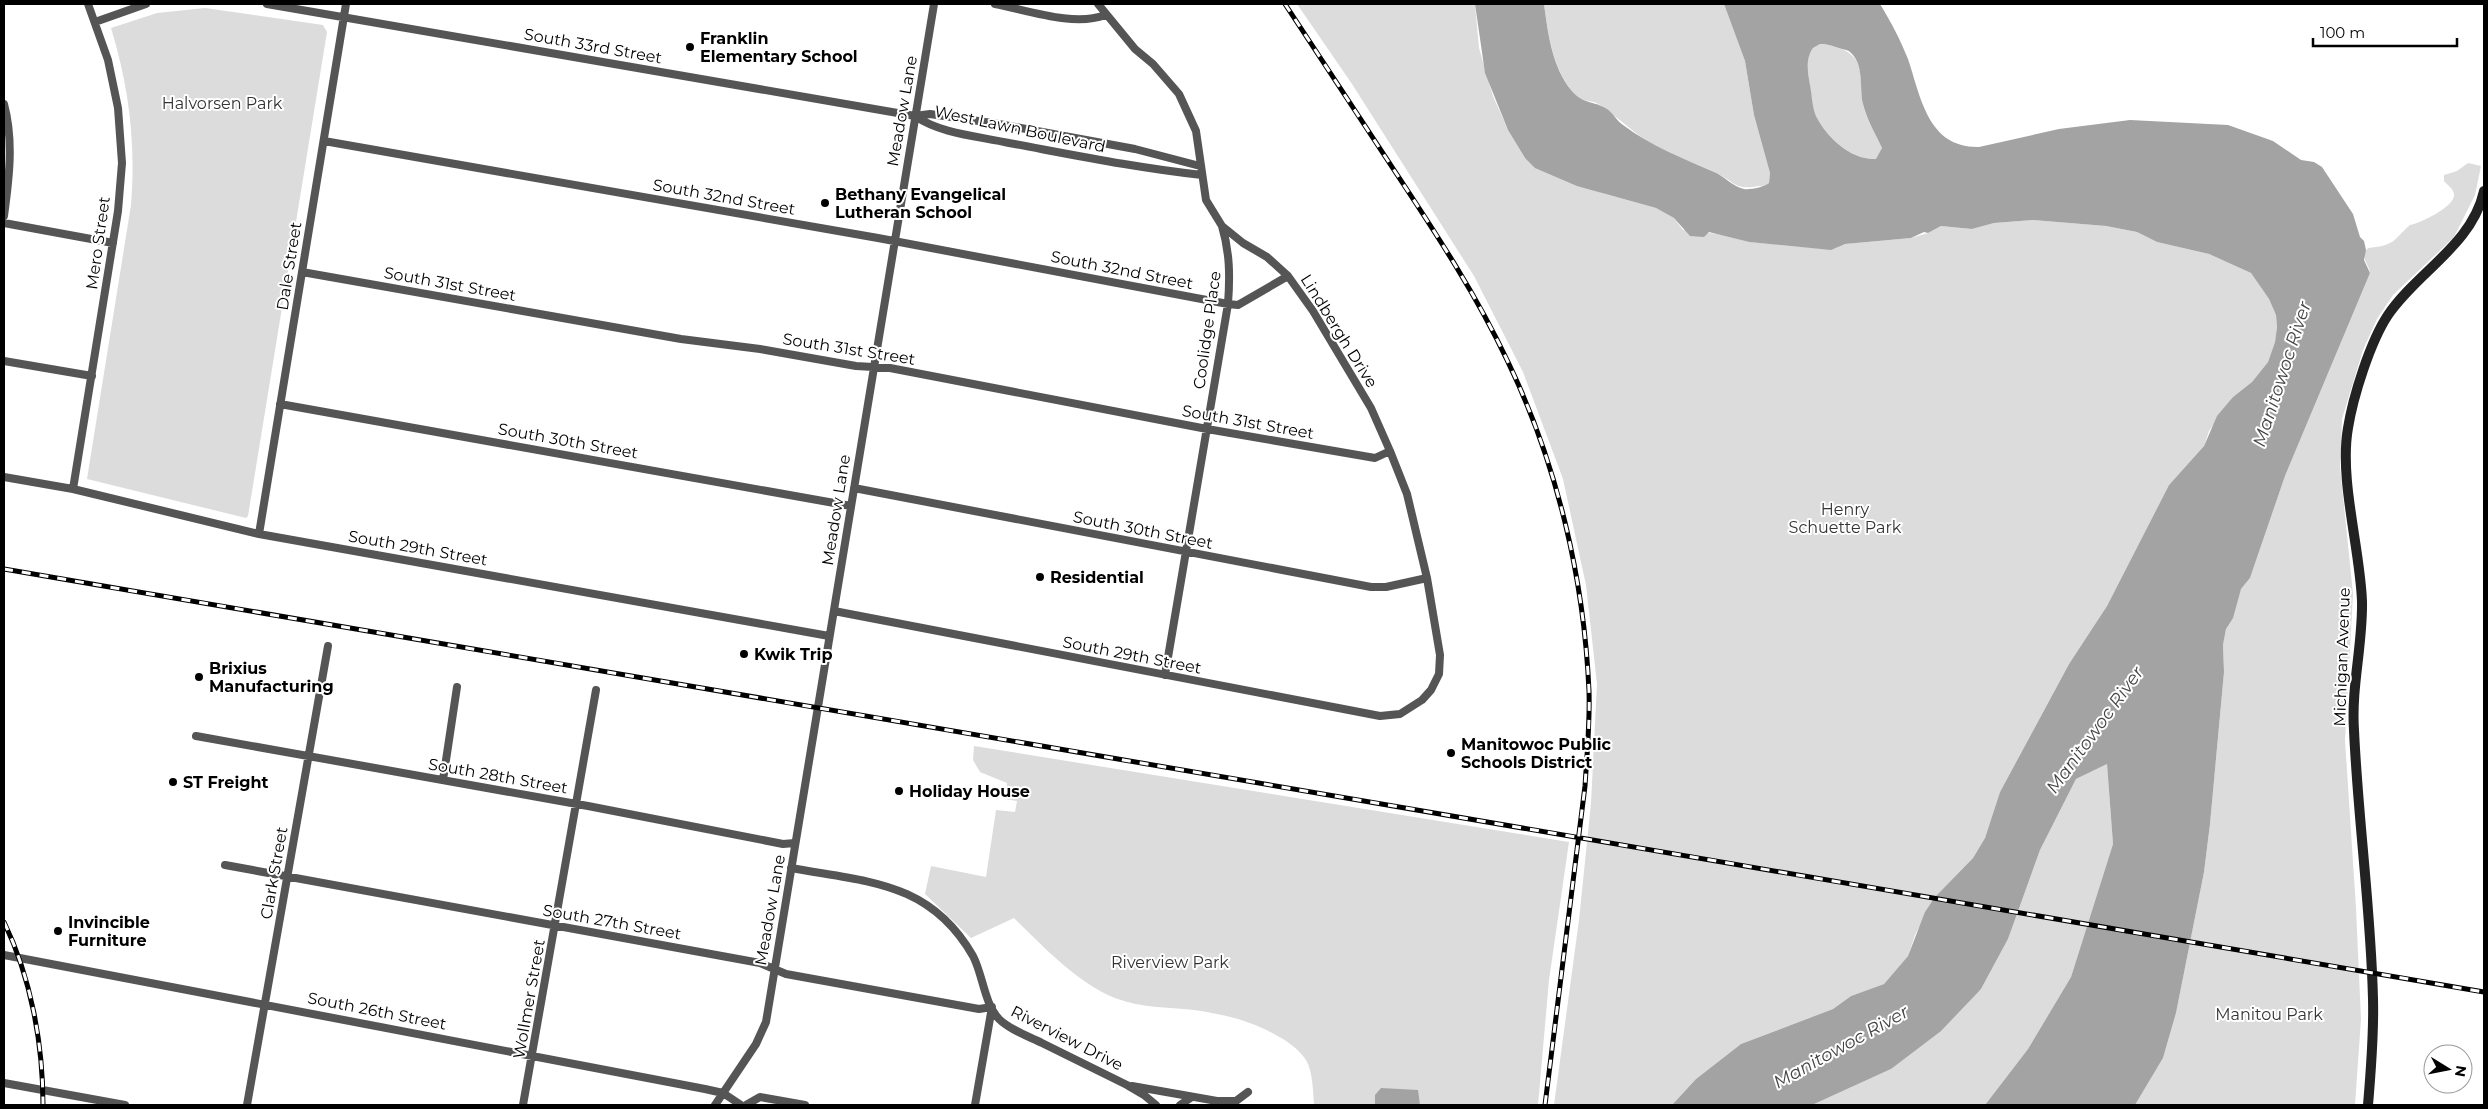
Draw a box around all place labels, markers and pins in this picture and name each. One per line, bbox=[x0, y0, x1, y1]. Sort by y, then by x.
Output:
place label: Franklin Elementary School bbox=[700, 29, 858, 66]
marker: Franklin Elementary School bbox=[684, 41, 696, 53]
place label: Bethany Evangelical Lutheran School bbox=[835, 185, 1006, 222]
marker: Bethany Evangelical Lutheran School bbox=[819, 197, 831, 209]
place label: Residential bbox=[1050, 568, 1144, 587]
marker: Residential bbox=[1034, 571, 1046, 583]
place label: Kwik Trip bbox=[754, 645, 832, 664]
marker: Kwik Trip bbox=[738, 648, 750, 660]
place label: Brixius Manufacturing bbox=[209, 659, 334, 696]
marker: Brixius Manufacturing bbox=[193, 671, 205, 683]
place label: Manitowoc Public Schools District bbox=[1461, 735, 1612, 772]
marker: Manitowoc Public Schools District bbox=[1445, 747, 1457, 759]
place label: ST Freight bbox=[183, 773, 268, 792]
marker: ST Freight bbox=[167, 776, 179, 788]
place label: Holiday House bbox=[909, 782, 1030, 801]
marker: Holiday House bbox=[893, 785, 905, 797]
place label: Invincible Furniture bbox=[68, 913, 150, 950]
marker: Invincible Furniture bbox=[52, 925, 64, 937]

